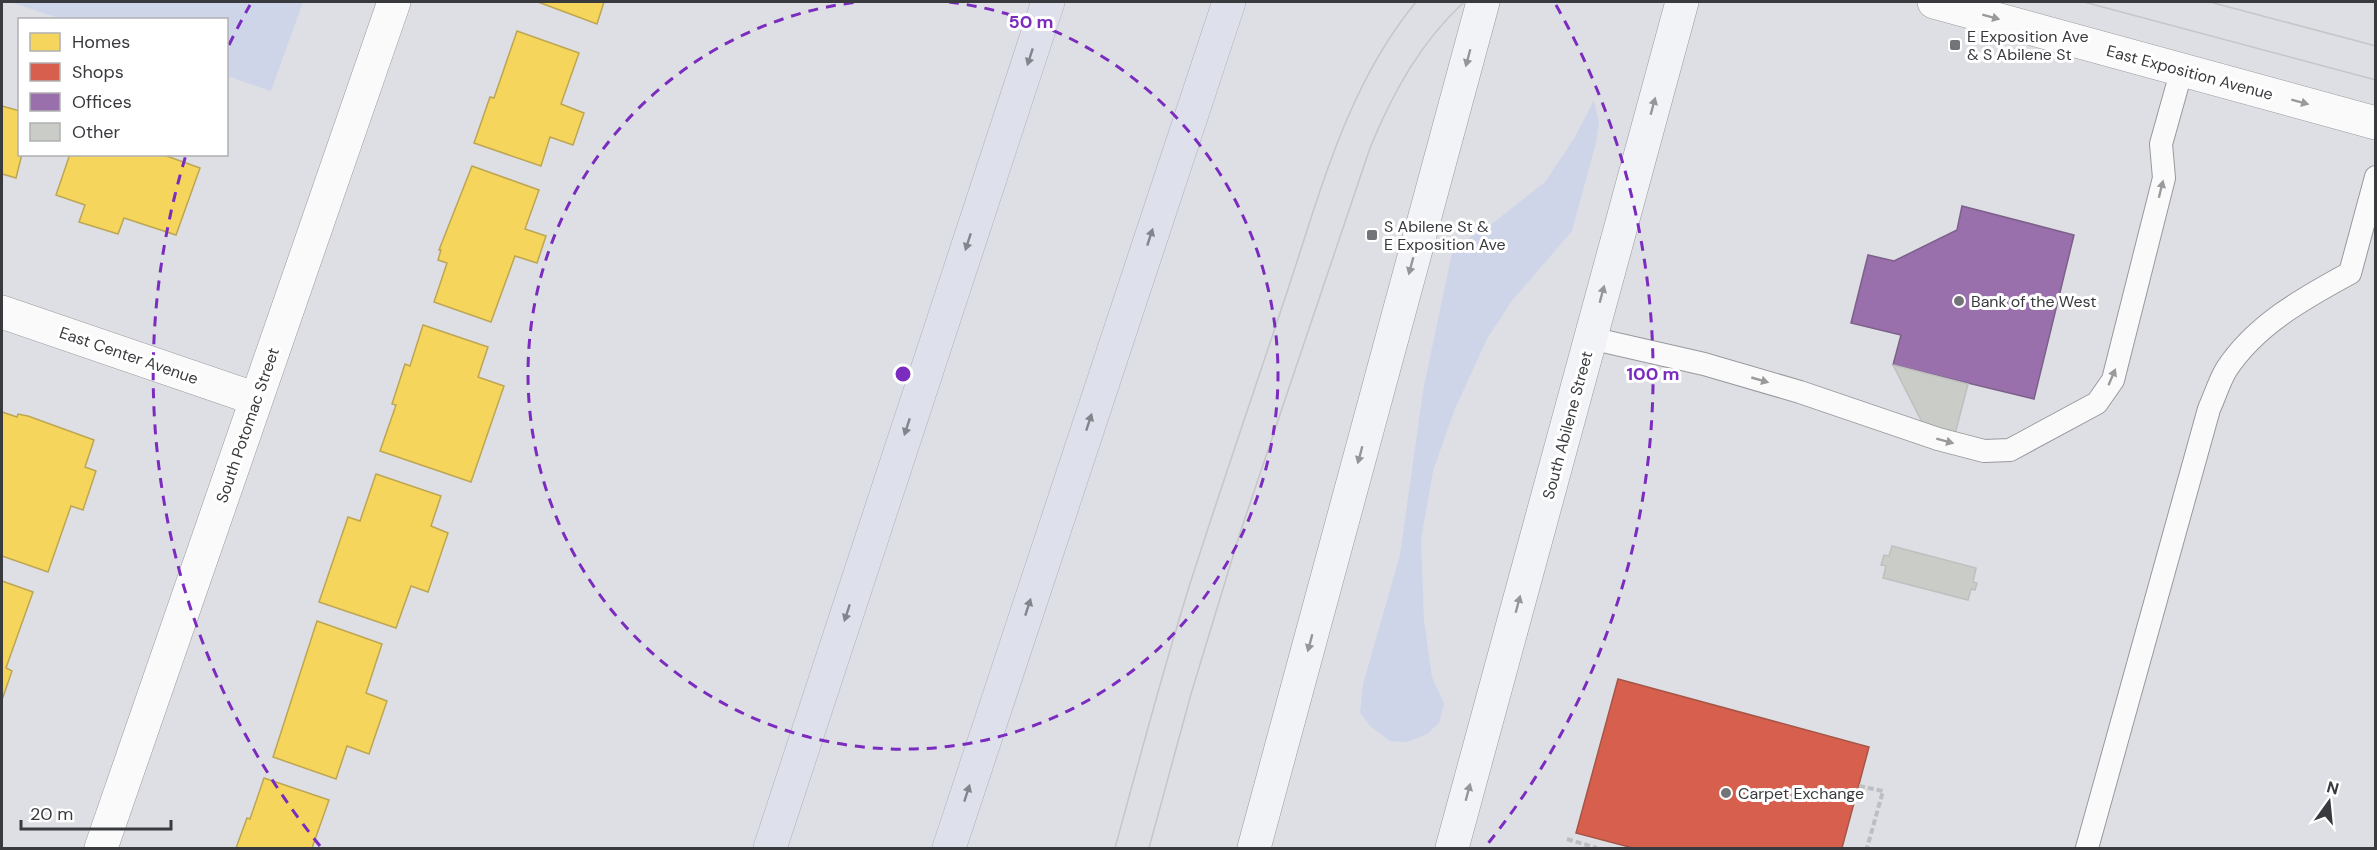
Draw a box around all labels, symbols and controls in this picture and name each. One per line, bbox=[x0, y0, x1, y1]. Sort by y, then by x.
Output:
text: 50 m bbox=[1008, 10, 1054, 34]
one-way arrow bbox=[1982, 13, 2000, 22]
legend bbox=[18, 18, 228, 156]
place label: E Exposition Ave & S Abilene St bbox=[1967, 26, 2089, 65]
text: Homes bbox=[72, 30, 130, 54]
marker: E Exposition Ave & S Abilene St bbox=[1948, 38, 1962, 52]
street label: East Exposition Avenue bbox=[2104, 40, 2276, 105]
one-way arrow bbox=[1024, 48, 1034, 66]
one-way arrow bbox=[1462, 49, 1472, 67]
text: Shops bbox=[72, 60, 124, 84]
text: Offices bbox=[72, 90, 132, 114]
one-way arrow bbox=[1649, 96, 1658, 114]
one-way arrow bbox=[2291, 98, 2309, 107]
text: Other bbox=[72, 120, 121, 144]
one-way arrow bbox=[2157, 180, 2167, 198]
place label: S Abilene St & E Exposition Ave bbox=[1384, 216, 1506, 255]
one-way arrow bbox=[1145, 228, 1155, 246]
marker: S Abilene St & E Exposition Ave bbox=[1365, 228, 1379, 242]
one-way arrow bbox=[963, 233, 973, 251]
one-way arrow bbox=[1406, 257, 1416, 276]
one-way arrow bbox=[1598, 285, 1607, 303]
place label: Bank of the West bbox=[1971, 291, 2097, 312]
marker: Bank of the West bbox=[1952, 294, 1966, 308]
street label: East Center Avenue bbox=[57, 322, 201, 389]
street label: South Potomac Street bbox=[211, 345, 284, 506]
street label: South Abilene Street bbox=[1538, 349, 1597, 502]
text: 100 m bbox=[1626, 362, 1680, 386]
centre of rings bbox=[893, 364, 913, 384]
one-way arrow bbox=[2107, 368, 2117, 386]
one-way arrow bbox=[1751, 376, 1769, 385]
one-way arrow bbox=[1084, 413, 1094, 431]
one-way arrow bbox=[902, 418, 912, 436]
one-way arrow bbox=[1936, 437, 1954, 446]
one-way arrow bbox=[1355, 446, 1365, 464]
one-way arrow bbox=[1514, 595, 1524, 613]
one-way arrow bbox=[1023, 598, 1033, 616]
one-way arrow bbox=[841, 604, 851, 622]
one-way arrow bbox=[1304, 634, 1314, 652]
north arrow bbox=[2299, 772, 2359, 832]
text: N bbox=[2324, 776, 2341, 800]
one-way arrow bbox=[1463, 783, 1473, 801]
place label: Carpet Exchange bbox=[1738, 783, 1864, 804]
one-way arrow bbox=[963, 784, 973, 802]
marker: Carpet Exchange bbox=[1719, 786, 1733, 800]
scale bar bbox=[21, 793, 171, 831]
text: 20 m bbox=[30, 802, 73, 826]

